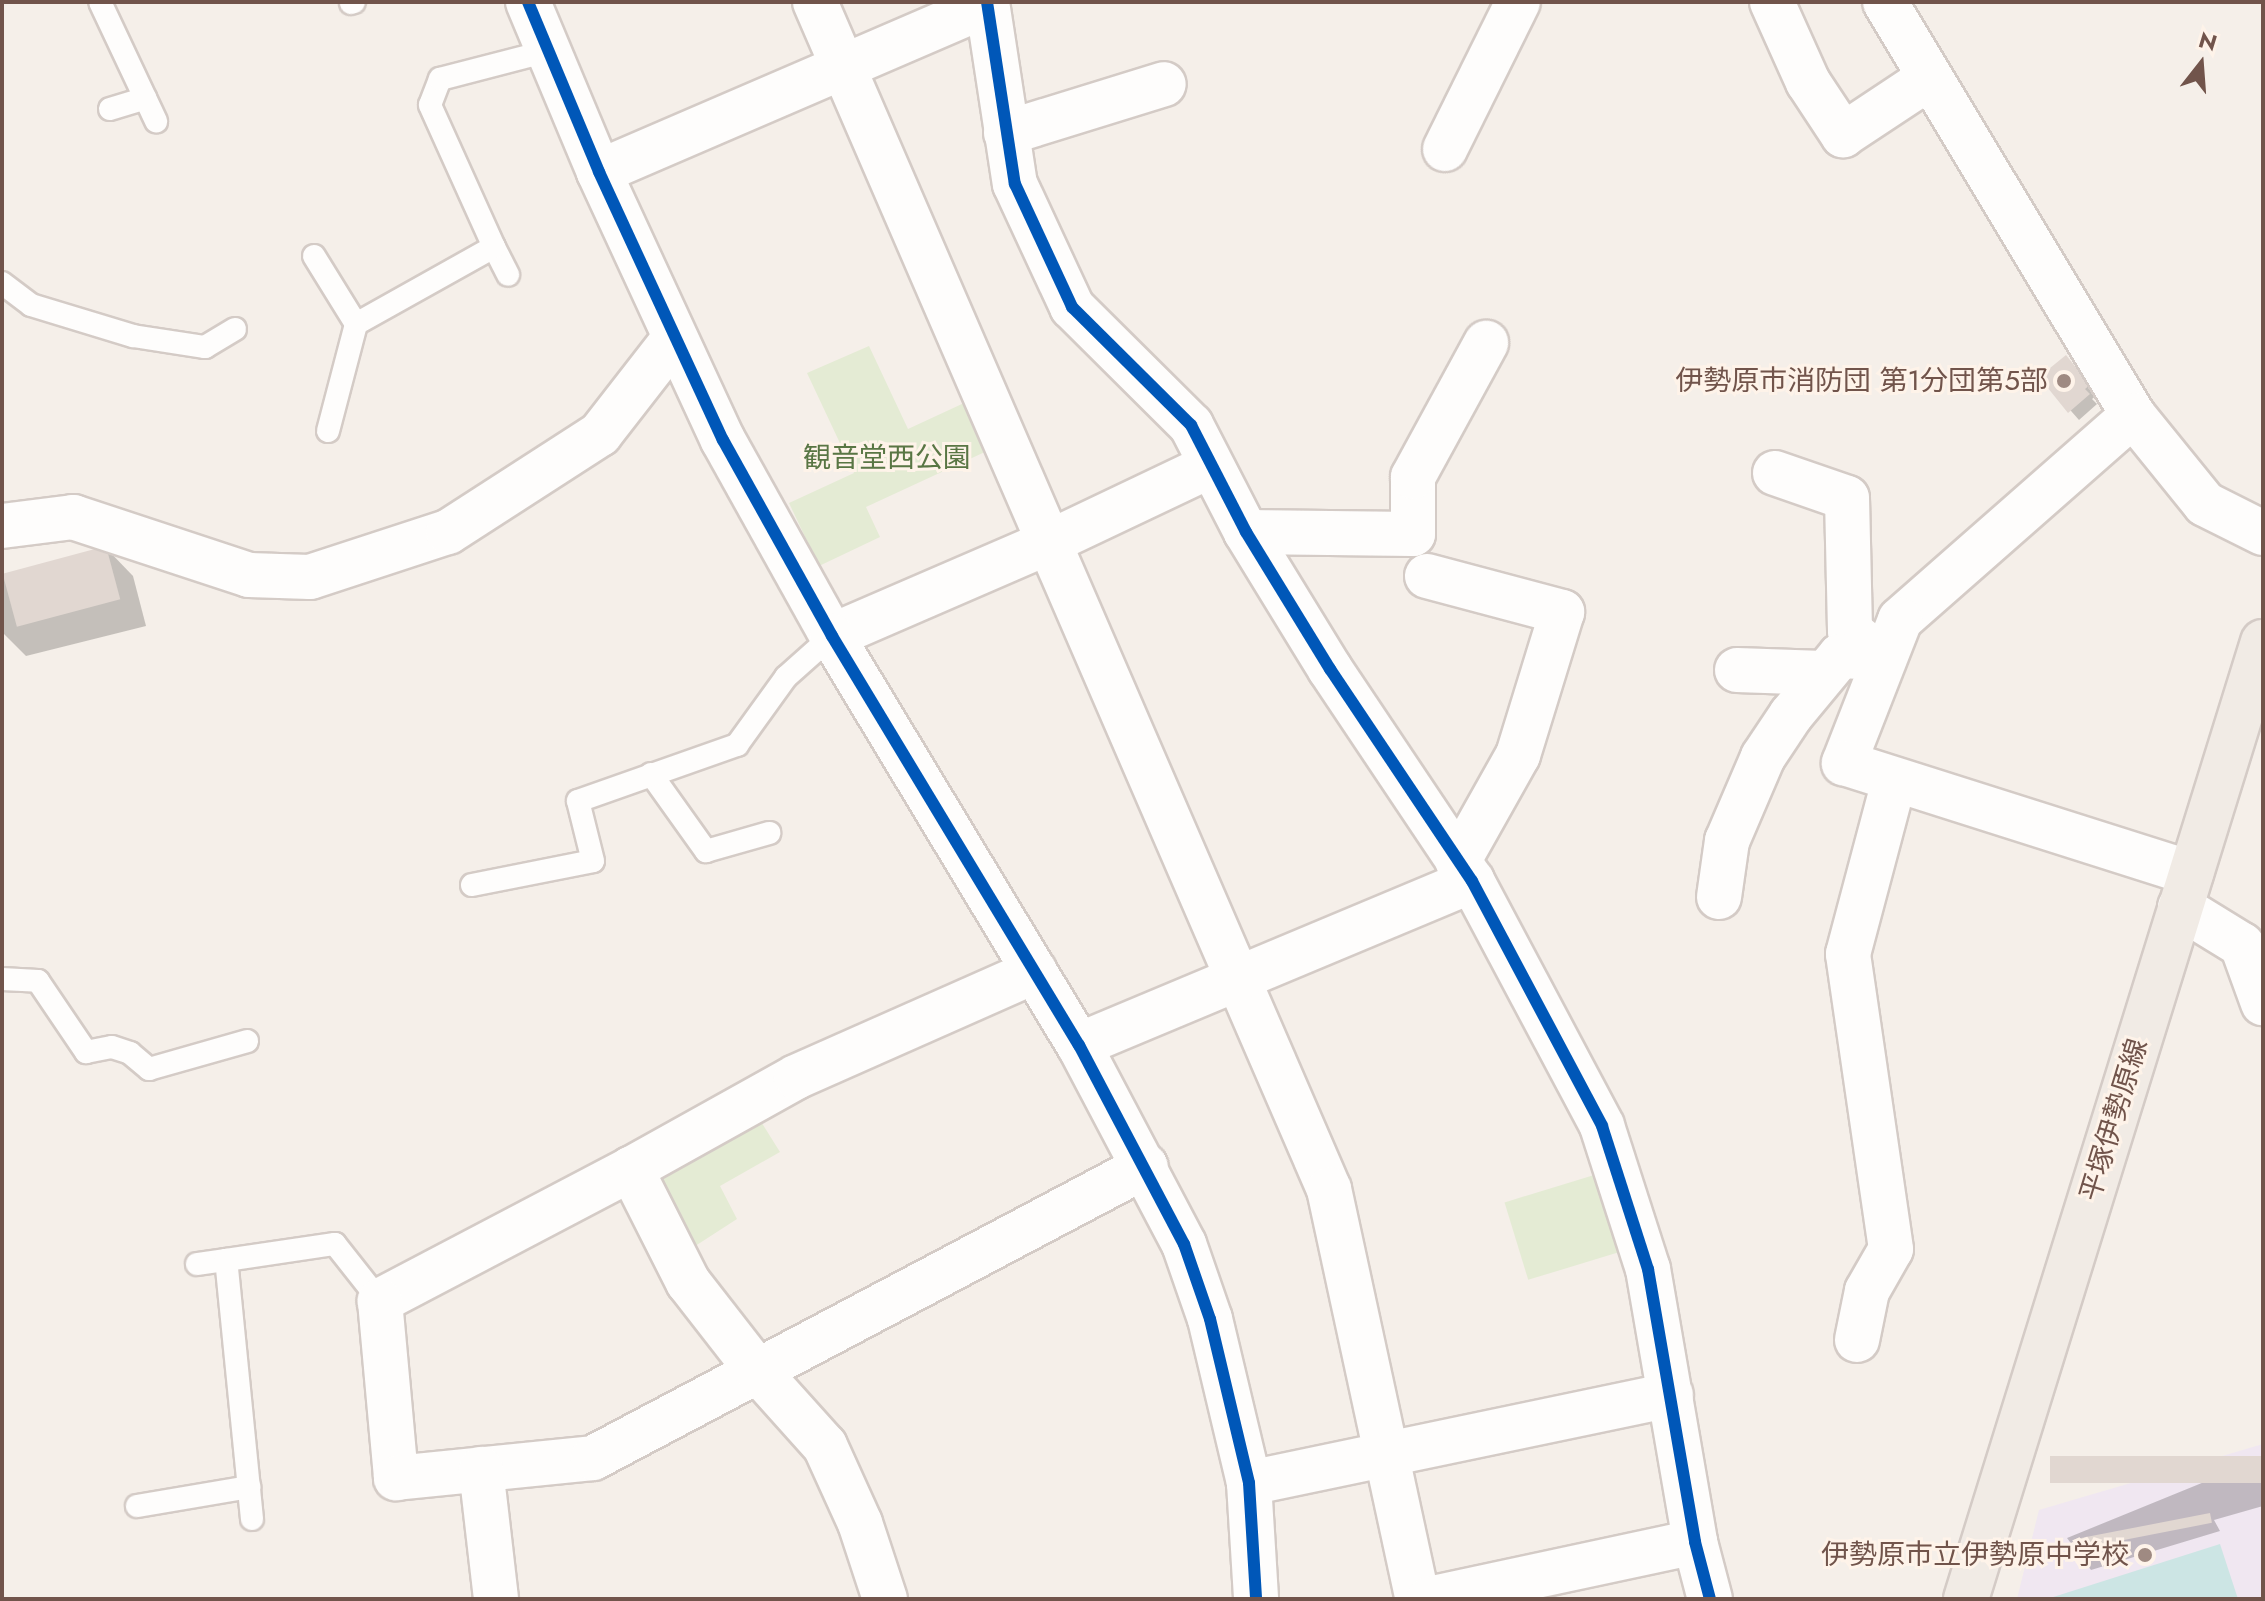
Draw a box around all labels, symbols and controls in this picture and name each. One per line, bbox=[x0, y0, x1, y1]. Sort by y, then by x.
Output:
text: N bbox=[2195, 23, 2221, 59]
north arrow bbox=[2161, 24, 2241, 104]
place label: 伊勢原市消防団 第1分団第5部 bbox=[1675, 364, 2048, 398]
marker: 伊勢原市消防団 第1分団第5部 bbox=[2055, 372, 2073, 390]
park label: 観音堂西公園 bbox=[803, 441, 971, 475]
street label: 平塚伊勢原線 bbox=[2073, 1035, 2155, 1205]
place label: 伊勢原市立伊勢原中学校 bbox=[1821, 1538, 2129, 1572]
marker: 伊勢原市立伊勢原中学校 bbox=[2136, 1546, 2154, 1564]

